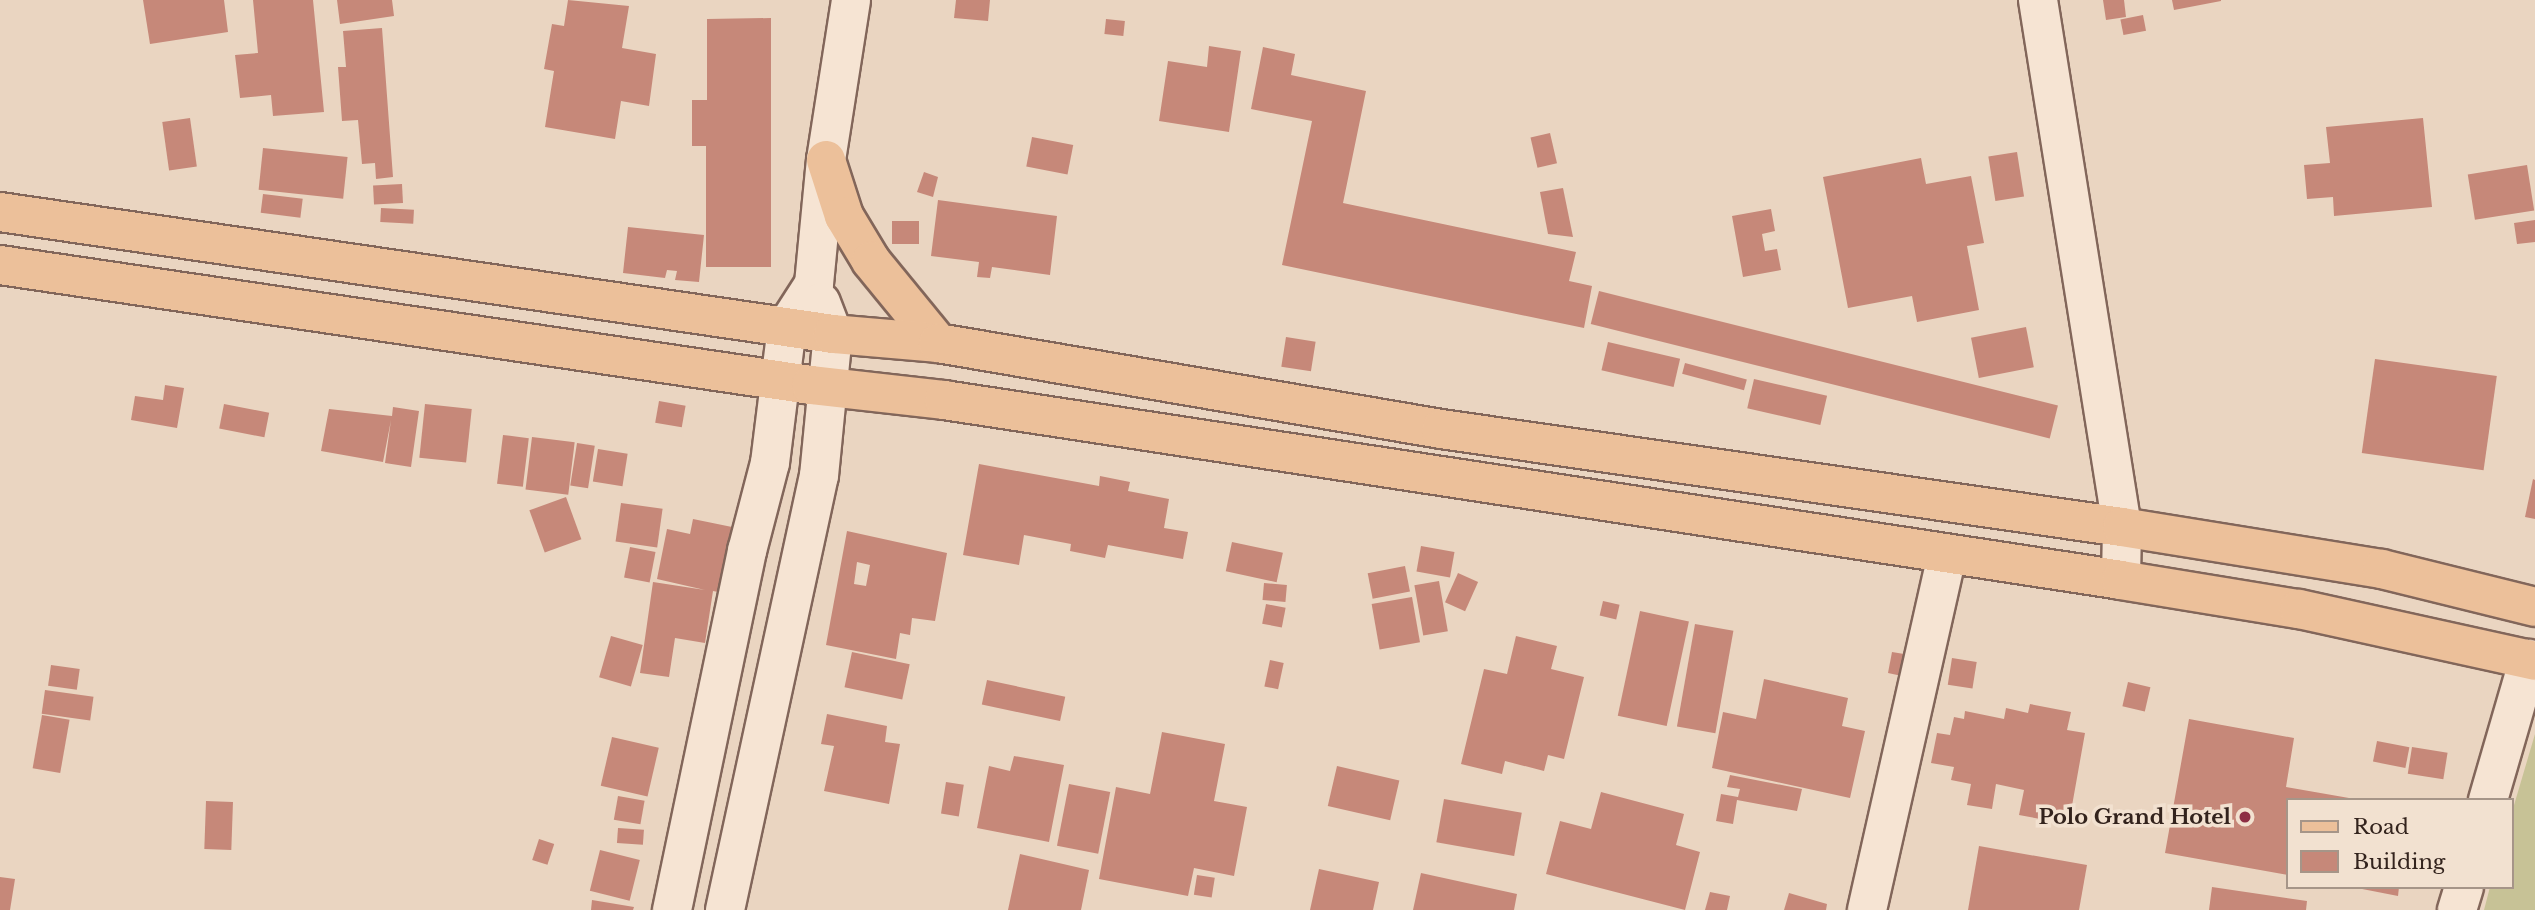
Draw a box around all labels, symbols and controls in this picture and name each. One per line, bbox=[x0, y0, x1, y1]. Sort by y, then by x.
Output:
legend bbox=[2286, 798, 2514, 889]
place label: Polo Grand Hotel bbox=[2038, 804, 2231, 830]
marker: Polo Grand Hotel bbox=[2237, 809, 2253, 825]
text: Road bbox=[2353, 814, 2409, 840]
text: Building bbox=[2353, 849, 2445, 875]

